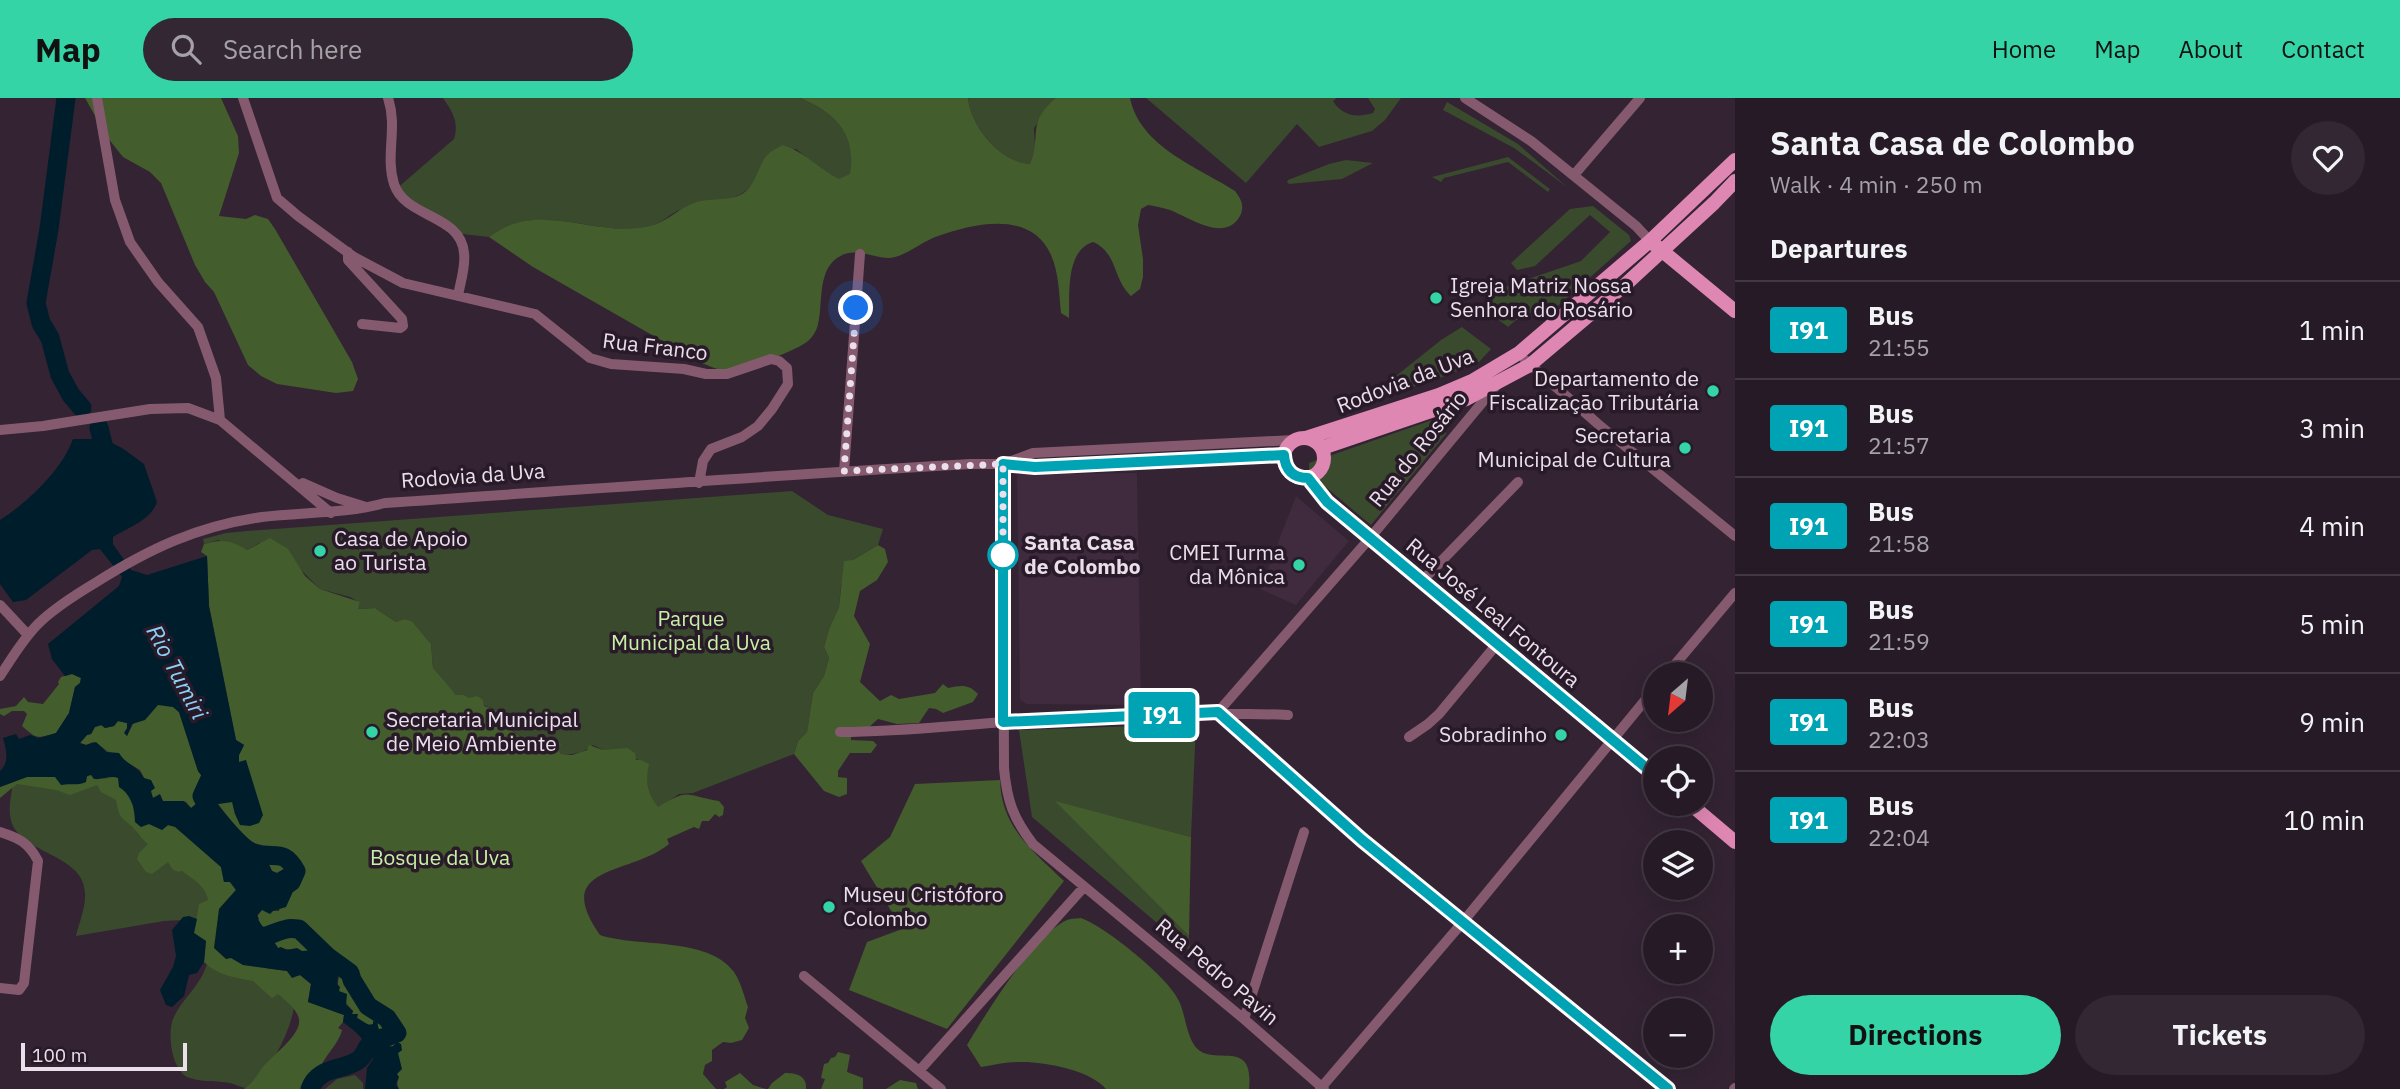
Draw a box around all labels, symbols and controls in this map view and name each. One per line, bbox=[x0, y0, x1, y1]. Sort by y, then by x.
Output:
search box bbox=[143, 18, 633, 81]
text: Map bbox=[35, 28, 101, 71]
icon: search bbox=[167, 30, 205, 68]
text: Search here bbox=[223, 32, 362, 66]
text: Home bbox=[1992, 33, 2056, 65]
text: Map bbox=[2094, 33, 2140, 65]
text: About bbox=[2178, 33, 2243, 65]
text: Contact bbox=[2281, 33, 2365, 65]
text: Santa Casa de Colombo bbox=[1770, 121, 2135, 164]
button: heart bbox=[2291, 121, 2365, 195]
text: Walk · 4 min · 250 m bbox=[1770, 169, 1983, 199]
text: Departures bbox=[1770, 231, 1908, 265]
place label: Igreja Matriz Nossa Senhora do Rosário bbox=[1450, 271, 1633, 323]
your location bbox=[838, 290, 873, 325]
marker: Igreja Matriz Nossa Senhora do Rosário bbox=[1428, 290, 1444, 306]
text: Bus bbox=[1868, 298, 1914, 332]
text: 1 min bbox=[2299, 313, 2365, 347]
text: I91 bbox=[1789, 314, 1828, 346]
street label: Rua Franco bbox=[601, 326, 709, 366]
text: 21:55 bbox=[1868, 332, 1930, 362]
street label: Rodovia da Uva bbox=[1332, 341, 1477, 419]
place label: Departamento de Fiscalização Tributária bbox=[1489, 364, 1699, 416]
marker: Departamento de Fiscalização Tributária bbox=[1705, 383, 1721, 399]
street label: Rua do Rosário bbox=[1362, 385, 1473, 512]
text: Bus bbox=[1868, 396, 1914, 430]
text: 3 min bbox=[2299, 411, 2365, 445]
text: I91 bbox=[1789, 412, 1828, 444]
place label: Secretaria Municipal de Cultura bbox=[1478, 421, 1671, 473]
text: 21:57 bbox=[1868, 430, 1930, 460]
marker: Secretaria Municipal de Cultura bbox=[1677, 440, 1693, 456]
street label: Rodovia da Uva bbox=[400, 456, 546, 494]
text: Bus bbox=[1868, 494, 1914, 528]
text: 4 min bbox=[2299, 509, 2365, 543]
text: I91 bbox=[1789, 510, 1828, 542]
place label: Casa de Apoio ao Turista bbox=[334, 524, 468, 576]
place label: Santa Casa de Colombo bbox=[1024, 528, 1141, 580]
text: 21:58 bbox=[1868, 528, 1930, 558]
street label: Rua José Leal Fontoura bbox=[1401, 531, 1587, 693]
place label: CMEI Turma da Mônica bbox=[1169, 538, 1285, 590]
marker: Santa Casa de Colombo bbox=[988, 540, 1018, 570]
marker: Casa de Apoio ao Turista bbox=[312, 543, 328, 559]
marker: CMEI Turma da Mônica bbox=[1291, 557, 1307, 573]
text: Bus bbox=[1868, 592, 1914, 626]
park label: Parque Municipal da Uva bbox=[611, 604, 771, 656]
text: 5 min bbox=[2299, 607, 2365, 641]
text: I91 bbox=[1789, 608, 1828, 640]
water label: Rio Tumiri bbox=[140, 619, 216, 725]
text: 21:59 bbox=[1868, 626, 1930, 656]
north arrow bbox=[1643, 662, 1713, 732]
map controls bbox=[1643, 662, 1713, 1068]
text: Bus bbox=[1868, 690, 1914, 724]
line badge: I91 bbox=[1122, 692, 1202, 738]
text: I91 bbox=[1142, 699, 1182, 731]
place label: Secretaria Municipal de Meio Ambiente bbox=[386, 705, 579, 757]
text: 9 min bbox=[2299, 705, 2365, 739]
text: I91 bbox=[1789, 706, 1828, 738]
place label: Sobradinho bbox=[1439, 720, 1547, 748]
marker: Secretaria Municipal de Meio Ambiente bbox=[364, 724, 380, 740]
text: 22:03 bbox=[1868, 724, 1930, 754]
marker: Sobradinho bbox=[1553, 727, 1569, 743]
button: locate bbox=[1643, 746, 1713, 816]
text: Bus bbox=[1868, 788, 1914, 822]
text: 10 min bbox=[2284, 803, 2365, 837]
text: I91 bbox=[1789, 804, 1828, 836]
text: 22:04 bbox=[1868, 822, 1930, 852]
button: layers bbox=[1643, 830, 1713, 900]
park label: Bosque da Uva bbox=[370, 843, 510, 871]
place label: Museu Cristóforo Colombo bbox=[843, 880, 1003, 932]
marker: Museu Cristóforo Colombo bbox=[821, 899, 837, 915]
street label: Rua Pedro Pavin bbox=[1150, 911, 1285, 1031]
button: + bbox=[1643, 914, 1713, 984]
button: Directions bbox=[1770, 995, 2061, 1075]
button: Tickets bbox=[2075, 995, 2365, 1075]
button: − bbox=[1643, 998, 1713, 1068]
scale bar bbox=[21, 1040, 187, 1072]
text: 100 m bbox=[32, 1043, 87, 1067]

